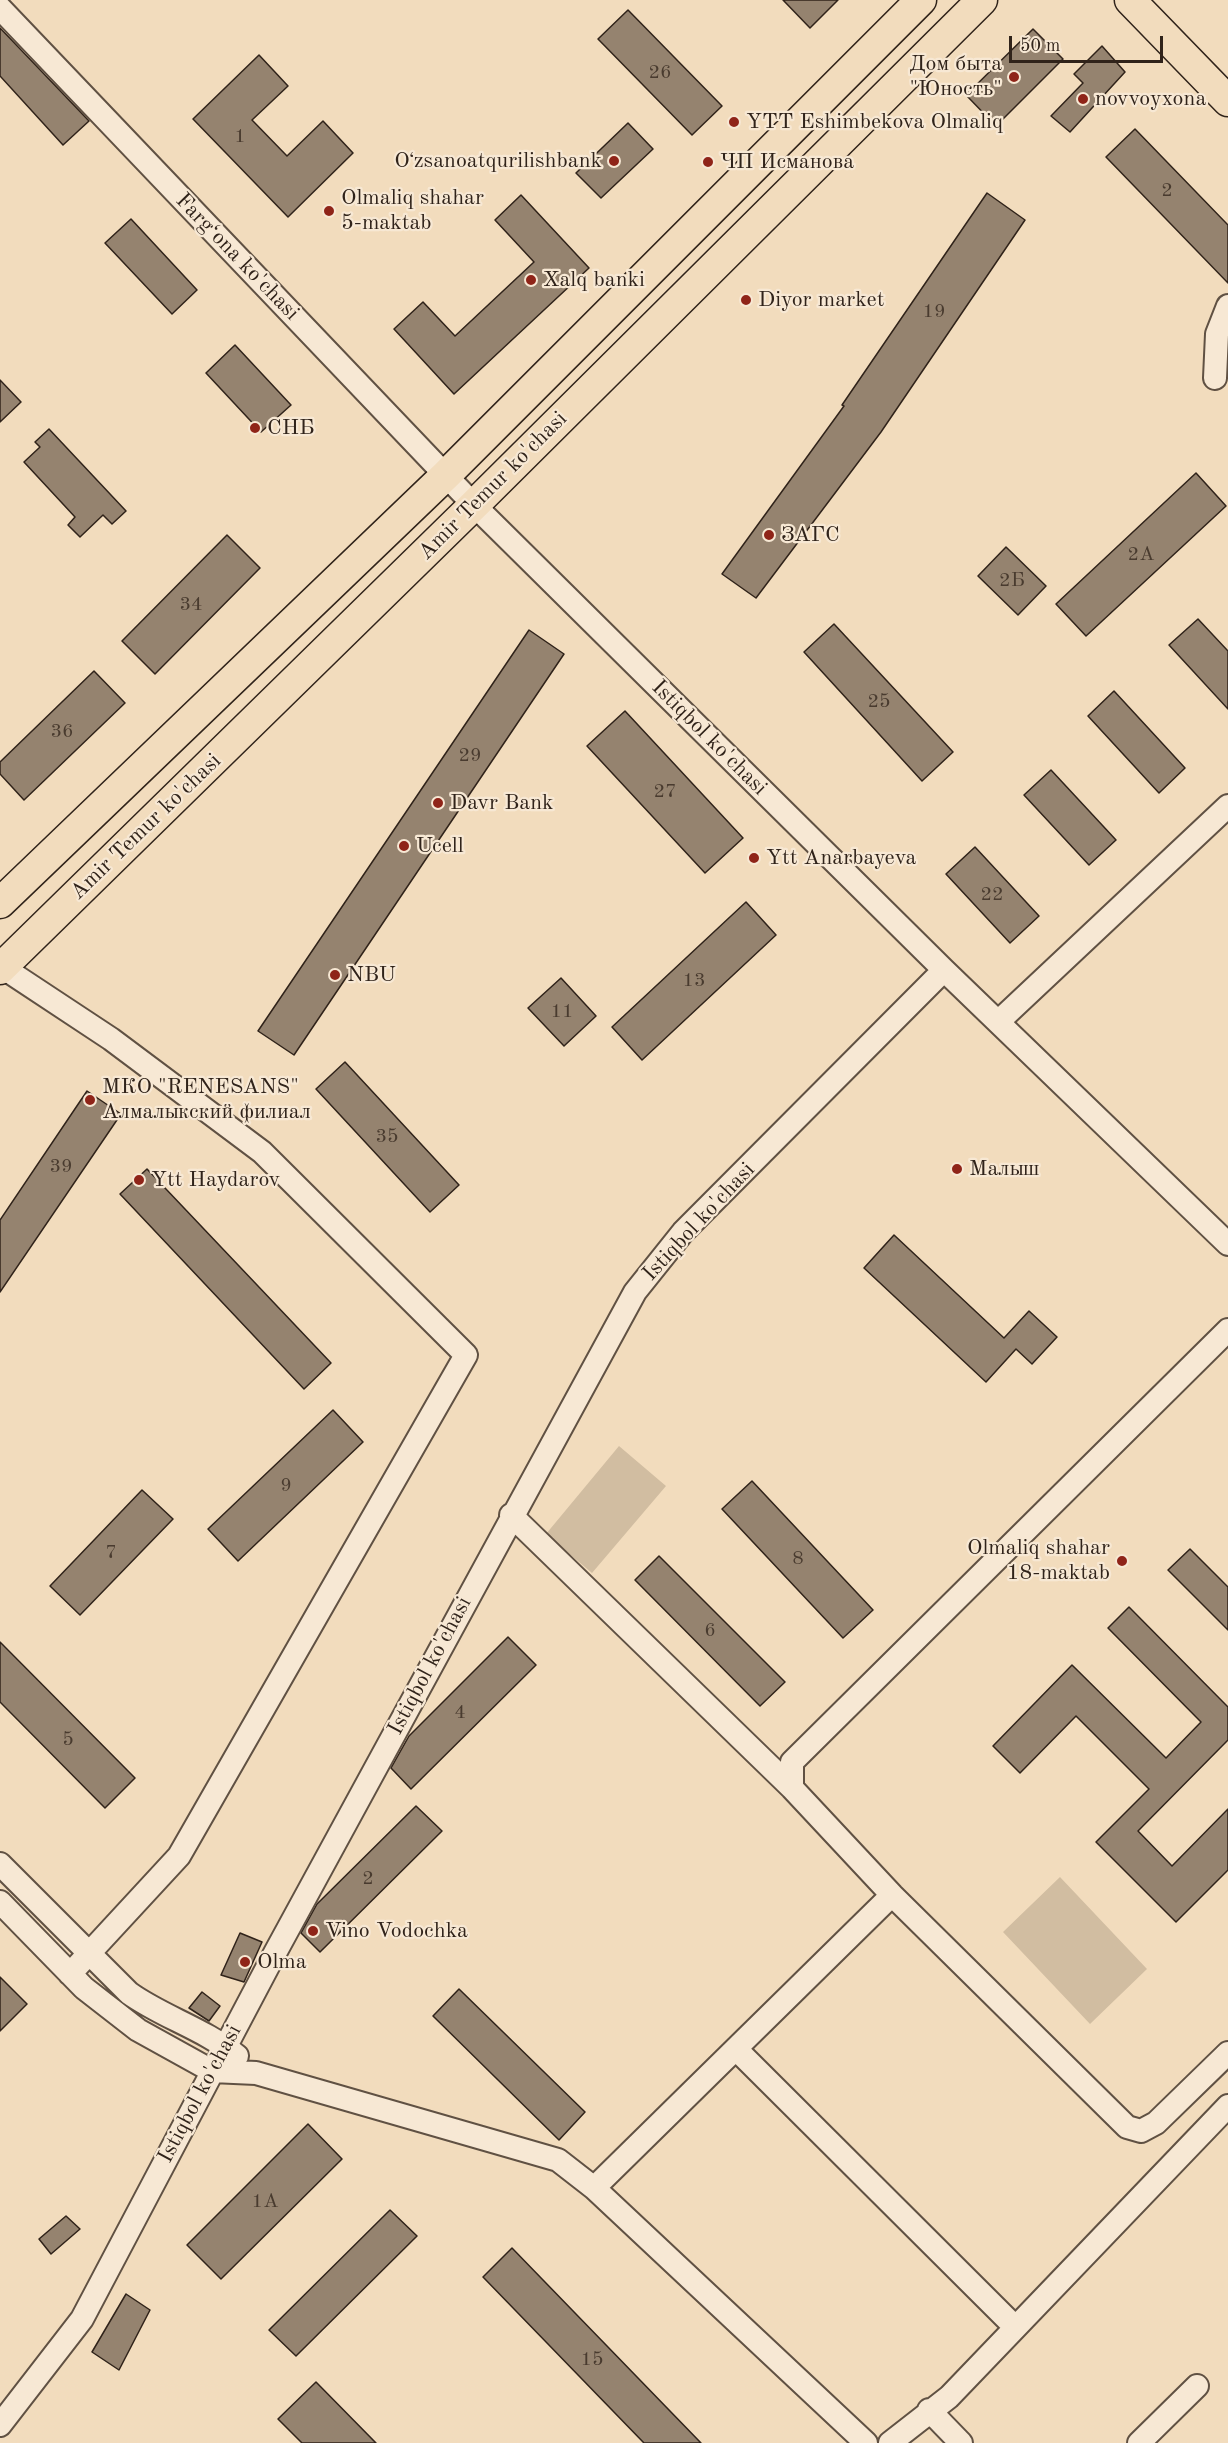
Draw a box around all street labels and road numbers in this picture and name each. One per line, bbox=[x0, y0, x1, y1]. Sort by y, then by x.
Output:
street label: Farg‘ona ko'chasi bbox=[170, 188, 304, 326]
street label: Amir Temur ko'chasi bbox=[413, 406, 573, 566]
street label: Istiqbol ko'chasi bbox=[646, 675, 772, 801]
street label: Amir Temur ko'chasi bbox=[65, 748, 227, 906]
street label: Istiqbol ko'chasi bbox=[637, 1157, 761, 1287]
street label: Istiqbol ko'chasi bbox=[382, 1592, 478, 1740]
street label: Istiqbol ko'chasi bbox=[152, 2020, 248, 2168]

